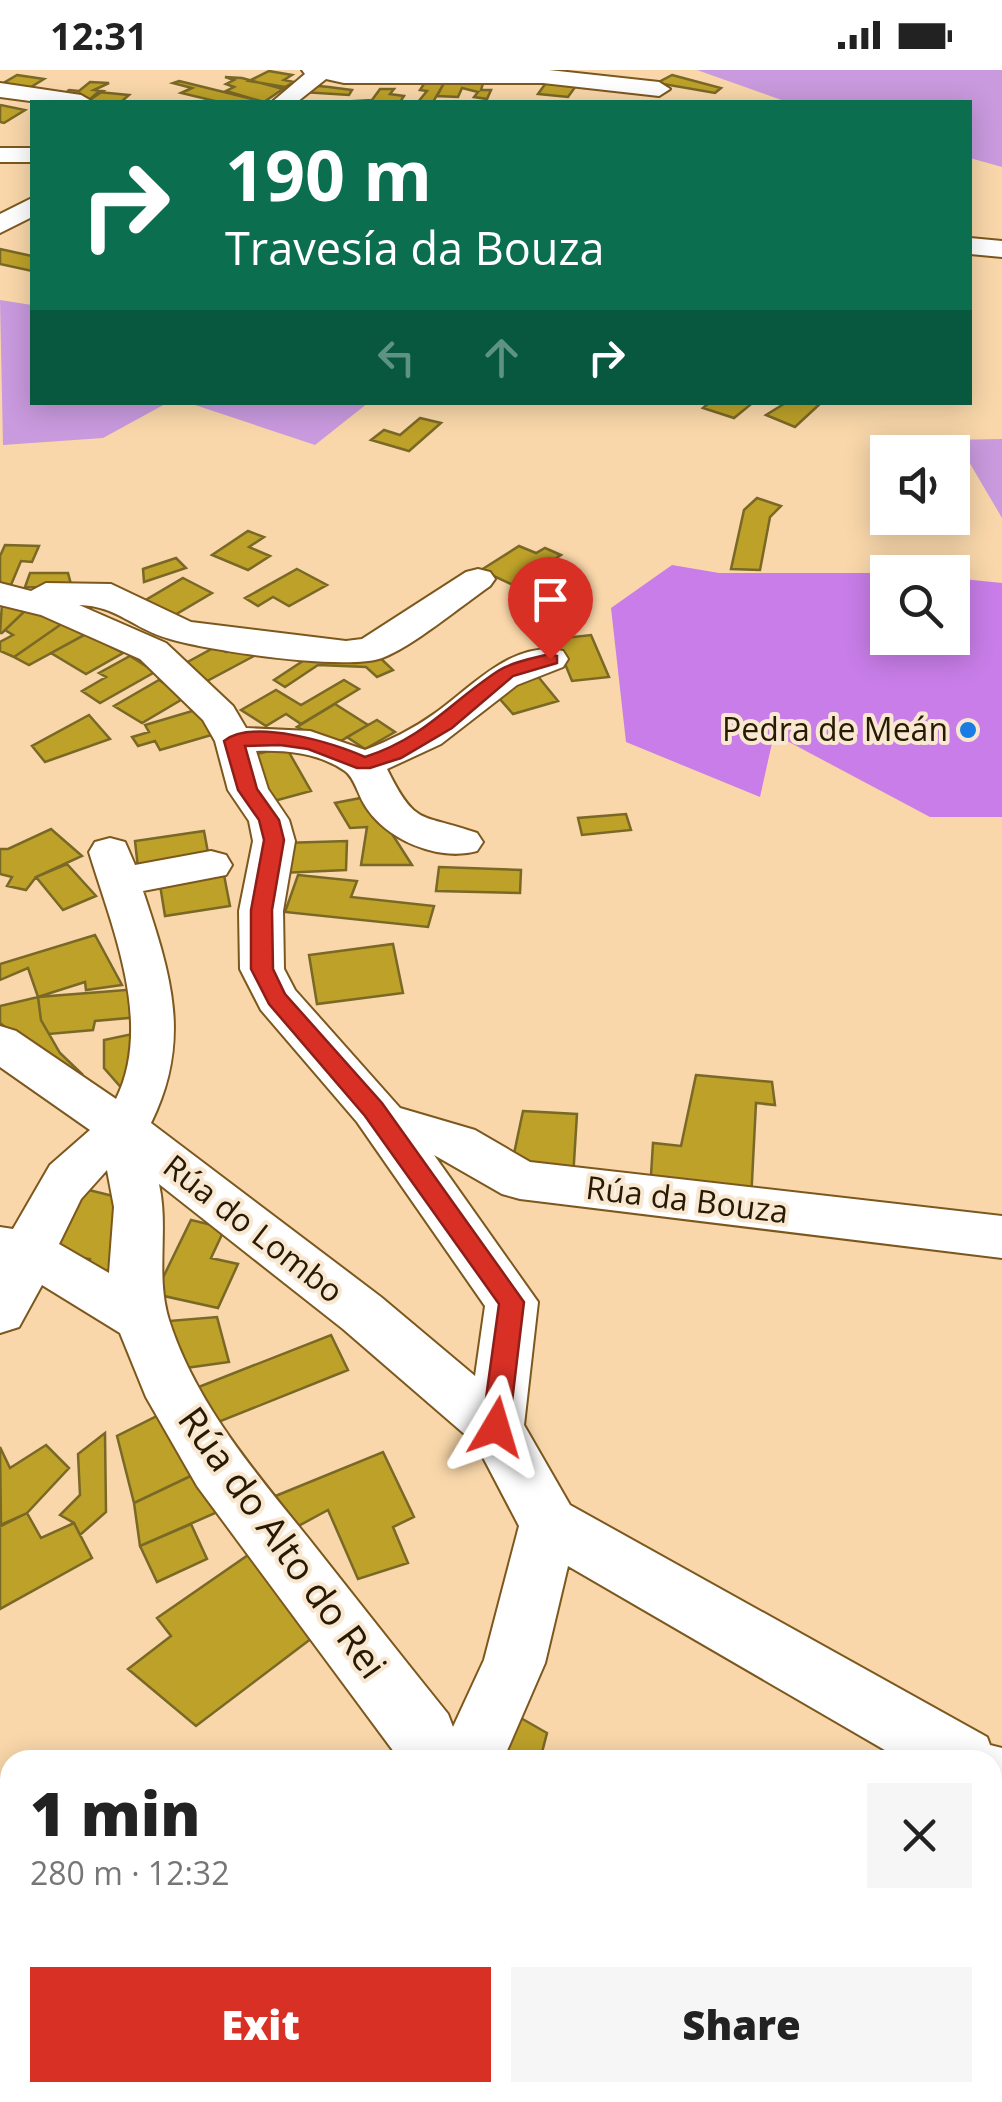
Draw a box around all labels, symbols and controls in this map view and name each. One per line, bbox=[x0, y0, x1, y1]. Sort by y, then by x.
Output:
text: 12:31 bbox=[50, 9, 148, 61]
text: 190 m bbox=[225, 126, 432, 222]
icon: right bbox=[60, 140, 190, 270]
text: Travesía da Bouza bbox=[225, 217, 605, 278]
icon: left bbox=[369, 330, 424, 385]
icon: ahead bbox=[474, 330, 529, 385]
icon: right bbox=[579, 330, 634, 385]
map controls bbox=[870, 435, 970, 655]
button: sound bbox=[870, 435, 970, 535]
button: search bbox=[870, 555, 970, 655]
pin bbox=[508, 557, 593, 660]
icon: arrive bbox=[523, 572, 578, 627]
place label: Pedra de Meán bbox=[722, 707, 948, 750]
marker: Pedra de Meán bbox=[957, 719, 979, 741]
street label: Rúa do Lombo bbox=[155, 1144, 353, 1312]
street label: Rúa da Bouza bbox=[584, 1165, 791, 1232]
position arrow bbox=[444, 1375, 548, 1479]
street label: Rúa do Alto do Rei bbox=[167, 1395, 400, 1688]
text: 1 min bbox=[30, 1772, 200, 1854]
button: close bbox=[867, 1783, 972, 1888]
text: 280 m · 12:32 bbox=[30, 1851, 229, 1894]
button: Exit bbox=[30, 1967, 491, 2082]
button: Share bbox=[511, 1967, 972, 2082]

